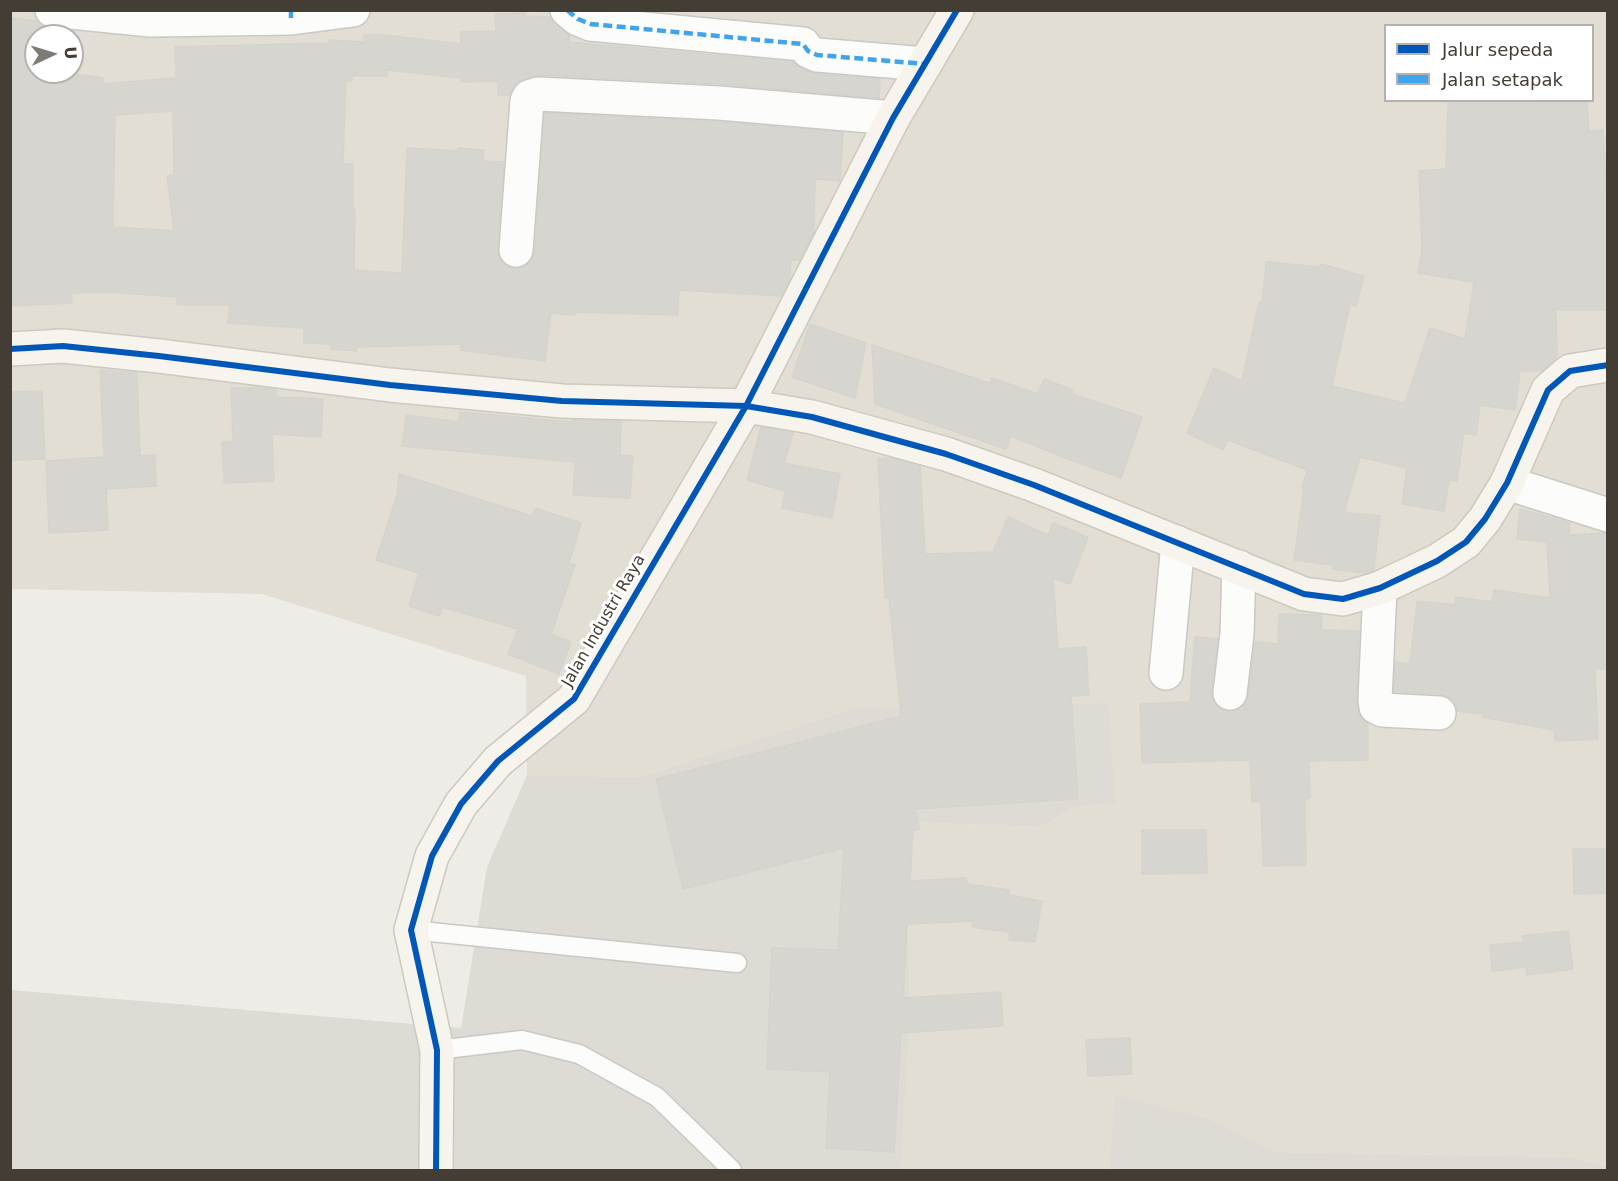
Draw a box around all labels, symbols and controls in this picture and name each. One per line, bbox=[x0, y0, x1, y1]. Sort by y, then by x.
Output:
north arrow bbox=[24, 24, 84, 84]
legend bbox=[1384, 24, 1594, 102]
text: Jalur sepeda bbox=[1442, 39, 1553, 60]
text: U bbox=[61, 46, 80, 60]
text: Jalan setapak bbox=[1442, 69, 1563, 90]
street label: Jalan Industri Raya bbox=[558, 551, 650, 691]

